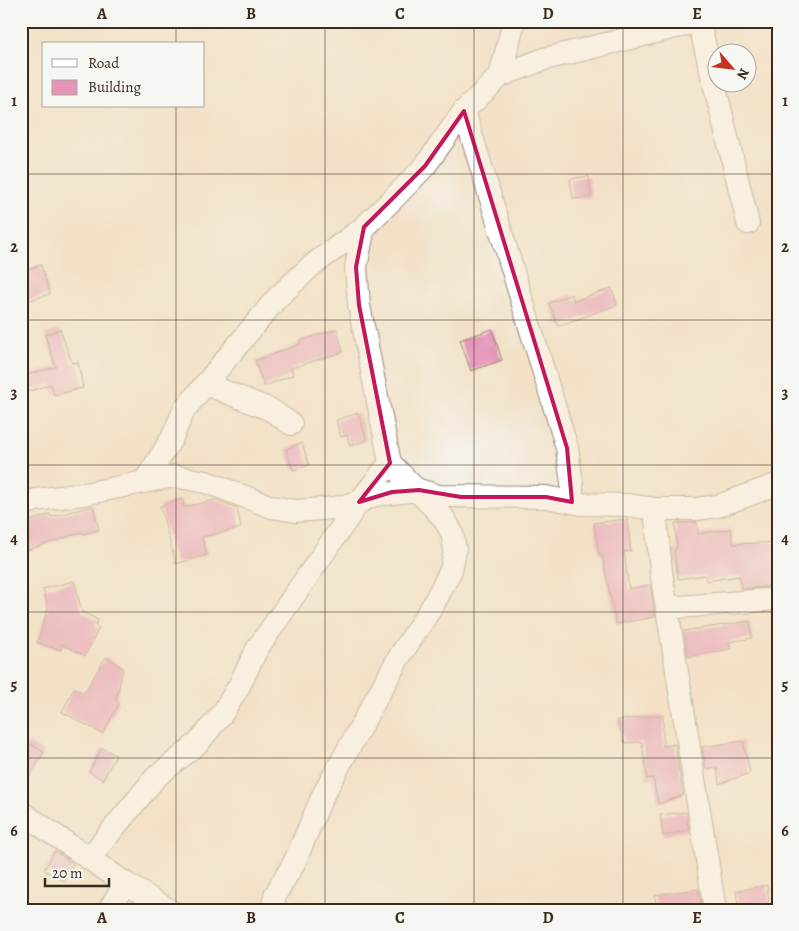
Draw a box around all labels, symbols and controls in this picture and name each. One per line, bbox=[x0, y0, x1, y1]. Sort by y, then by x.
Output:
text: A bbox=[96, 3, 108, 25]
text: B bbox=[246, 3, 256, 25]
text: C bbox=[395, 3, 405, 25]
text: D bbox=[542, 3, 554, 25]
text: E bbox=[692, 3, 702, 25]
legend bbox=[42, 42, 205, 108]
north arrow bbox=[706, 42, 756, 92]
text: Road bbox=[88, 53, 120, 73]
text: N bbox=[732, 65, 754, 83]
text: Building bbox=[88, 77, 141, 97]
text: 1 bbox=[11, 90, 17, 112]
text: 1 bbox=[782, 90, 788, 112]
text: 2 bbox=[10, 236, 18, 258]
text: 2 bbox=[781, 236, 789, 258]
text: 3 bbox=[11, 382, 18, 404]
text: 3 bbox=[782, 382, 789, 404]
text: 4 bbox=[10, 528, 18, 550]
text: 4 bbox=[781, 528, 789, 550]
text: 5 bbox=[11, 674, 18, 696]
text: 5 bbox=[782, 674, 789, 696]
text: 6 bbox=[10, 820, 18, 842]
text: 6 bbox=[781, 820, 789, 842]
scale bar bbox=[45, 856, 109, 888]
text: 20 m bbox=[52, 863, 83, 883]
text: A bbox=[96, 907, 108, 929]
text: B bbox=[246, 907, 256, 929]
text: C bbox=[395, 907, 405, 929]
text: D bbox=[542, 907, 554, 929]
text: E bbox=[692, 907, 702, 929]

